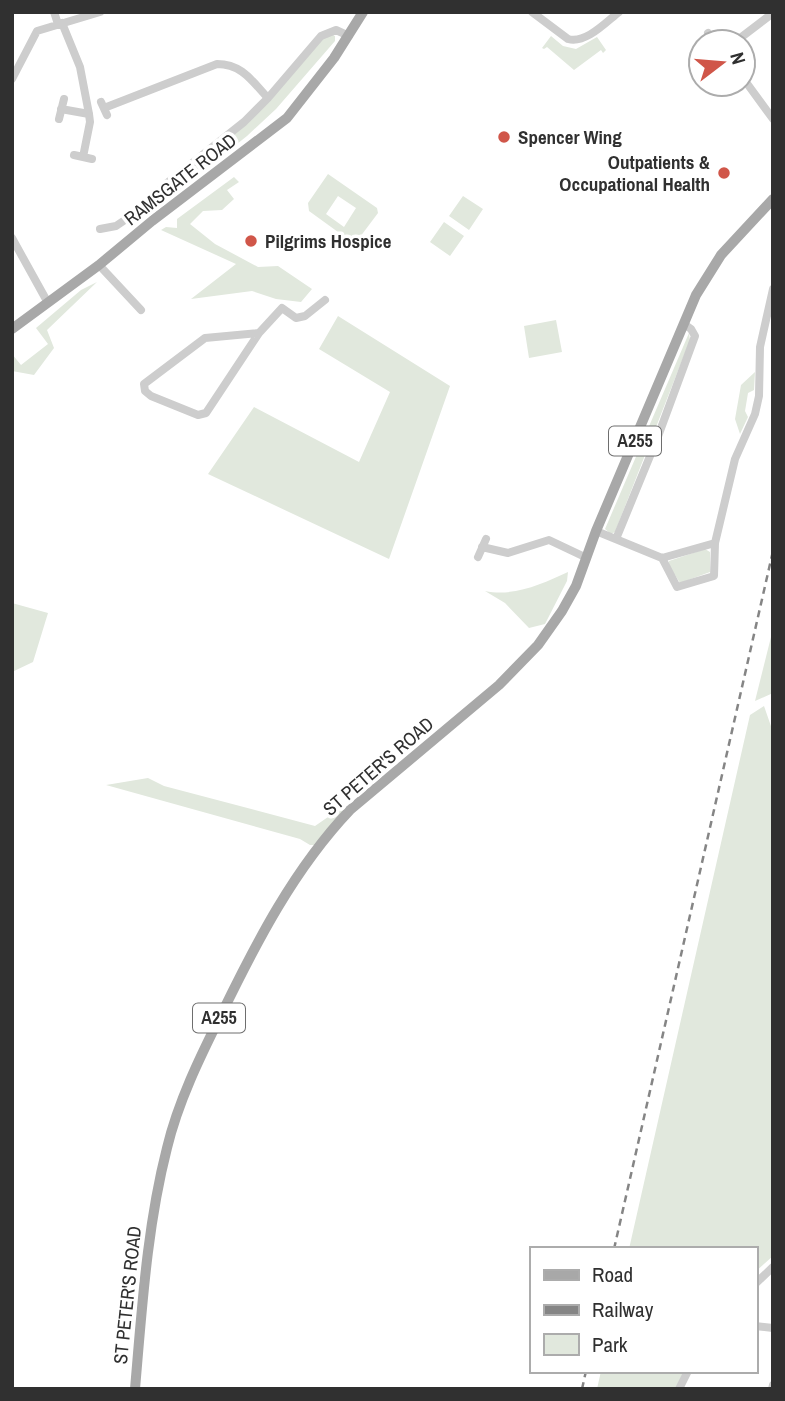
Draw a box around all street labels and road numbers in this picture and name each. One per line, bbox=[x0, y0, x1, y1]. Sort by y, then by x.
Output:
street label: RAMSGATE ROAD bbox=[119, 127, 241, 231]
road number: A255 bbox=[609, 426, 661, 456]
street label: ST PETER'S ROAD bbox=[317, 711, 439, 821]
road number: A255 bbox=[193, 1003, 245, 1032]
street label: ST PETER'S ROAD bbox=[107, 1225, 147, 1365]

